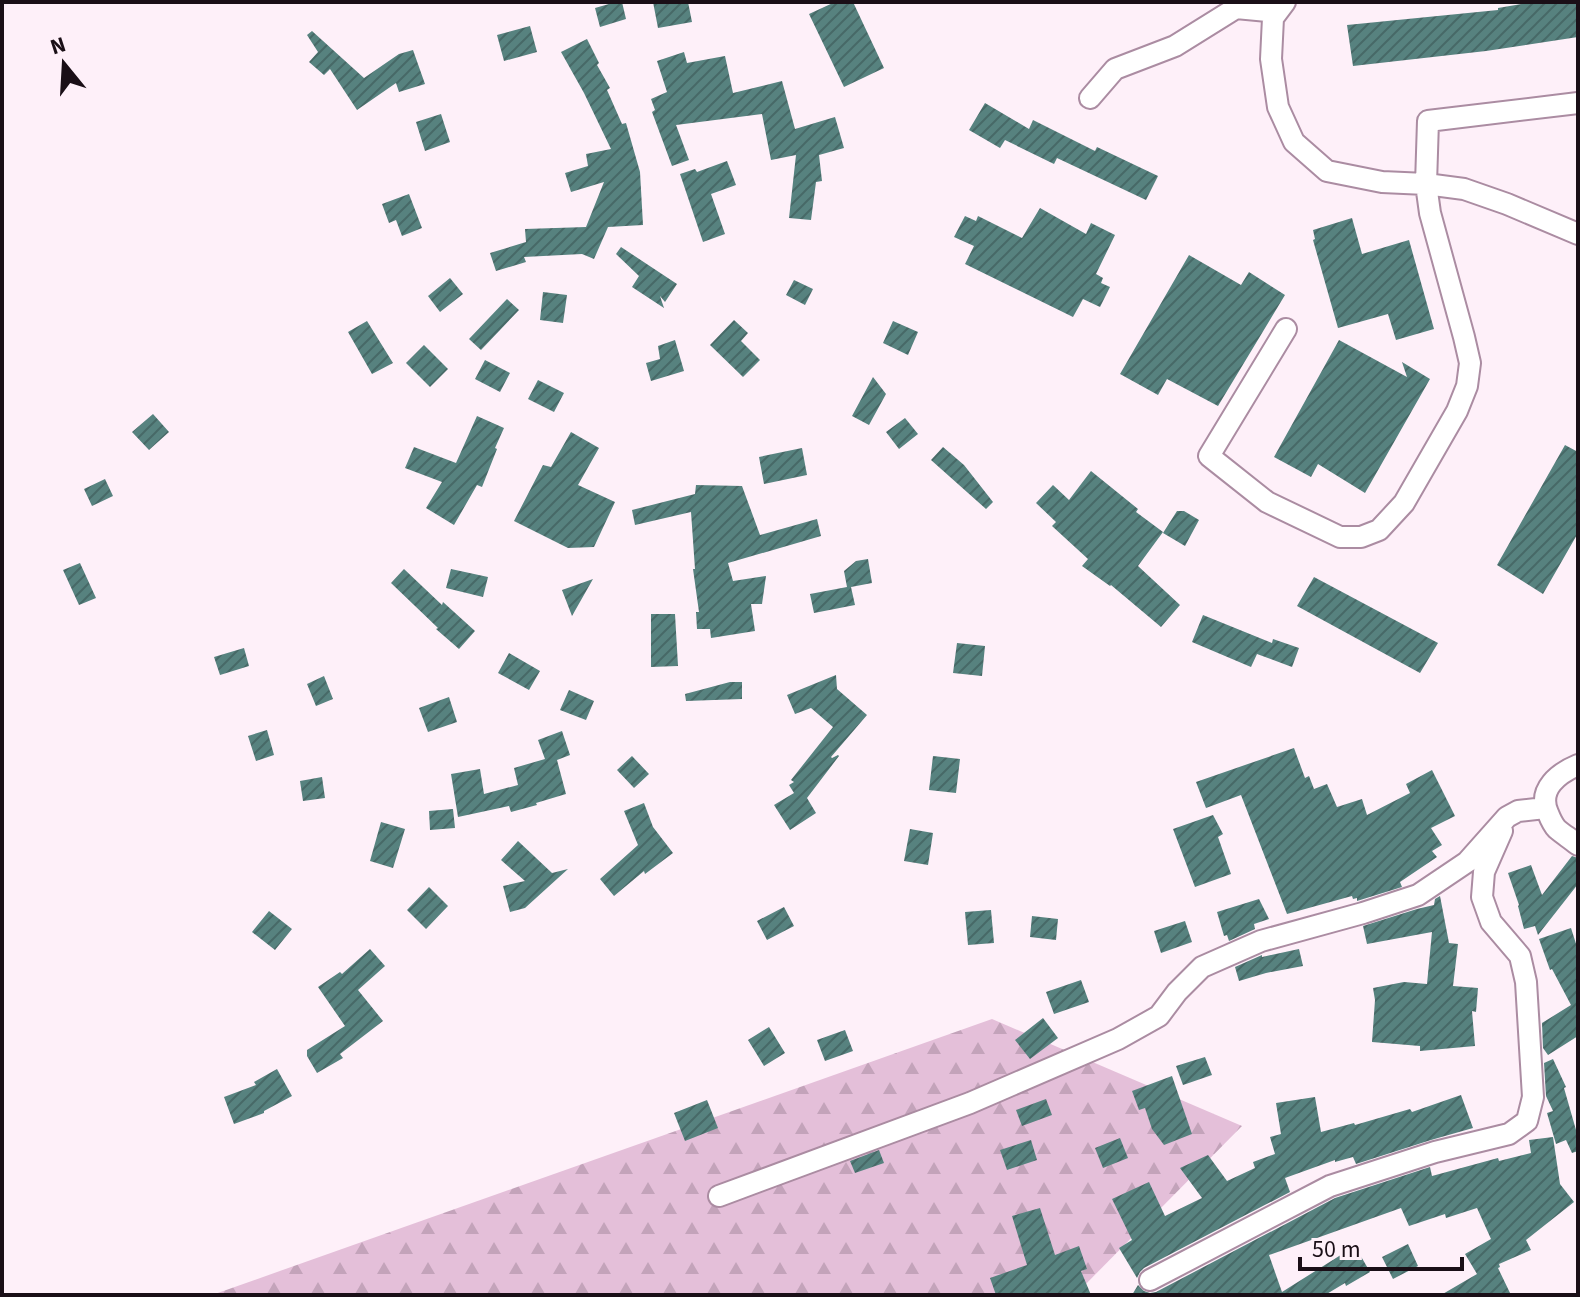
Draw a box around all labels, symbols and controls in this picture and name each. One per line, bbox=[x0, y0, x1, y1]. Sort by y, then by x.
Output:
north arrow bbox=[24, 24, 104, 104]
text: N bbox=[46, 28, 70, 63]
scale bar bbox=[1300, 1221, 1462, 1271]
text: 50 m bbox=[1312, 1232, 1361, 1267]

